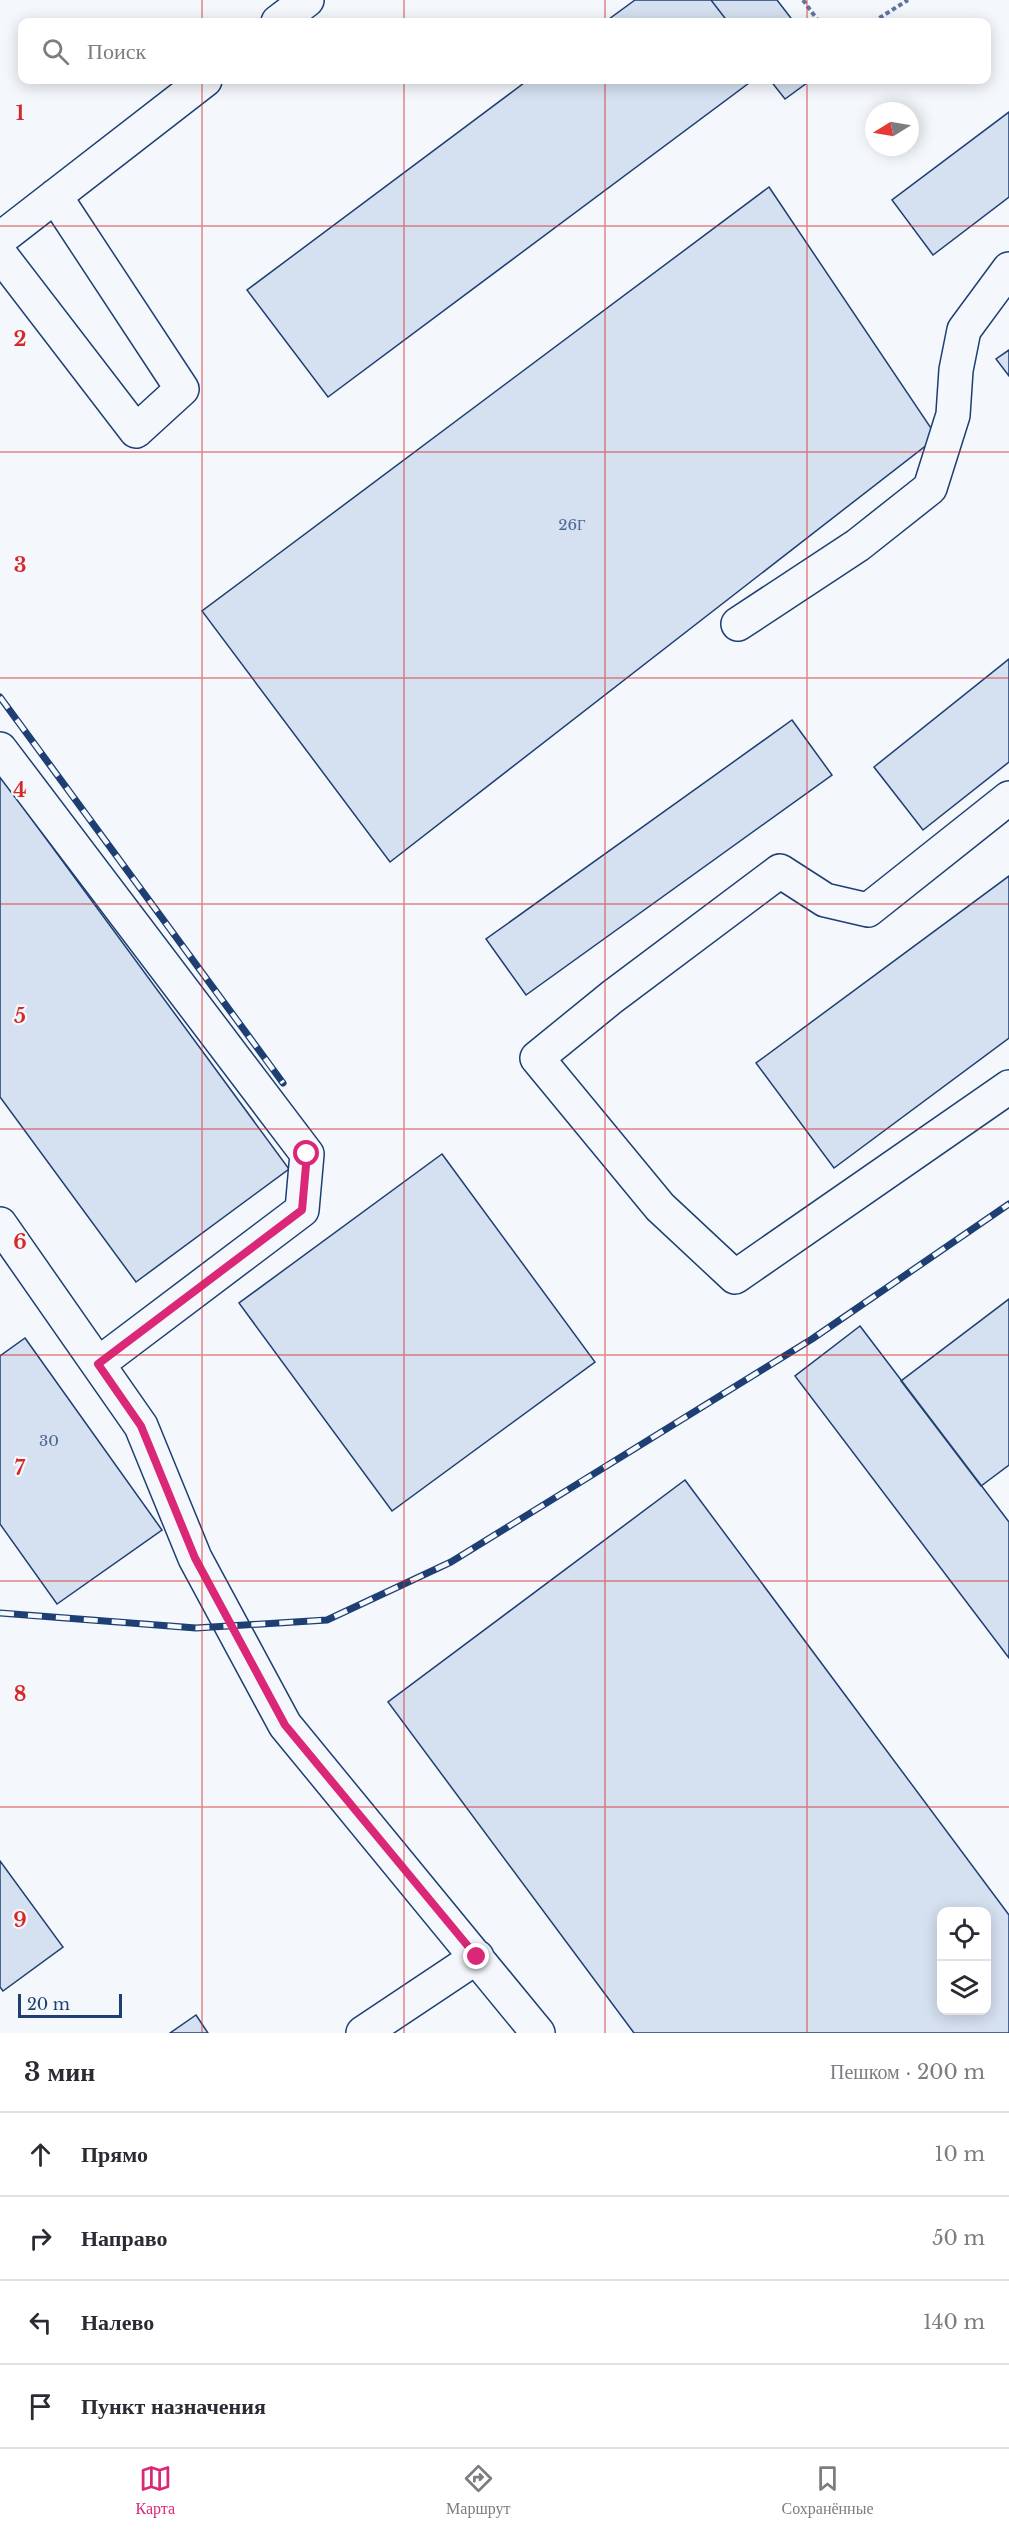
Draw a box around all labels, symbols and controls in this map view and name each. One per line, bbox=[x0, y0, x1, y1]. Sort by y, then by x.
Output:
search box bbox=[18, 18, 991, 84]
icon: search bbox=[39, 35, 72, 68]
text: Поиск bbox=[87, 38, 146, 65]
text: 1 bbox=[16, 101, 25, 125]
north arrow bbox=[865, 102, 919, 156]
text: 2 bbox=[13, 327, 27, 351]
house number: 26Г bbox=[558, 515, 586, 534]
text: 3 bbox=[14, 553, 26, 577]
text: 4 bbox=[13, 778, 27, 802]
text: 5 bbox=[14, 1004, 26, 1028]
route start bbox=[293, 1140, 319, 1166]
text: 6 bbox=[13, 1230, 27, 1254]
house number: 30 bbox=[39, 1431, 59, 1450]
text: 7 bbox=[15, 1456, 26, 1480]
text: 8 bbox=[14, 1682, 26, 1706]
map controls bbox=[937, 1907, 991, 2015]
button: locate bbox=[937, 1907, 991, 1961]
text: 9 bbox=[13, 1908, 27, 1932]
route end bbox=[463, 1943, 489, 1969]
button: layers bbox=[937, 1961, 991, 2015]
scale bar bbox=[18, 1991, 122, 2018]
text: 20 m bbox=[27, 1994, 70, 2014]
text: 3 мин bbox=[24, 2056, 95, 2088]
text: Пешком · 200 m bbox=[830, 2060, 985, 2084]
icon: ahead bbox=[24, 2138, 57, 2171]
text: Прямо bbox=[81, 2141, 148, 2168]
text: 10 m bbox=[935, 2142, 985, 2166]
icon: right bbox=[24, 2222, 57, 2255]
text: Направо bbox=[81, 2225, 167, 2252]
text: 50 m bbox=[932, 2226, 985, 2250]
icon: left bbox=[24, 2306, 57, 2339]
text: Налево bbox=[81, 2309, 154, 2336]
text: 140 m bbox=[923, 2310, 985, 2334]
icon: arrive bbox=[24, 2390, 57, 2423]
text: Пункт назначения bbox=[81, 2393, 266, 2420]
tab: Карта bbox=[135, 2462, 175, 2518]
tab: Маршрут bbox=[446, 2462, 511, 2518]
tab: Сохранённые bbox=[782, 2462, 874, 2518]

